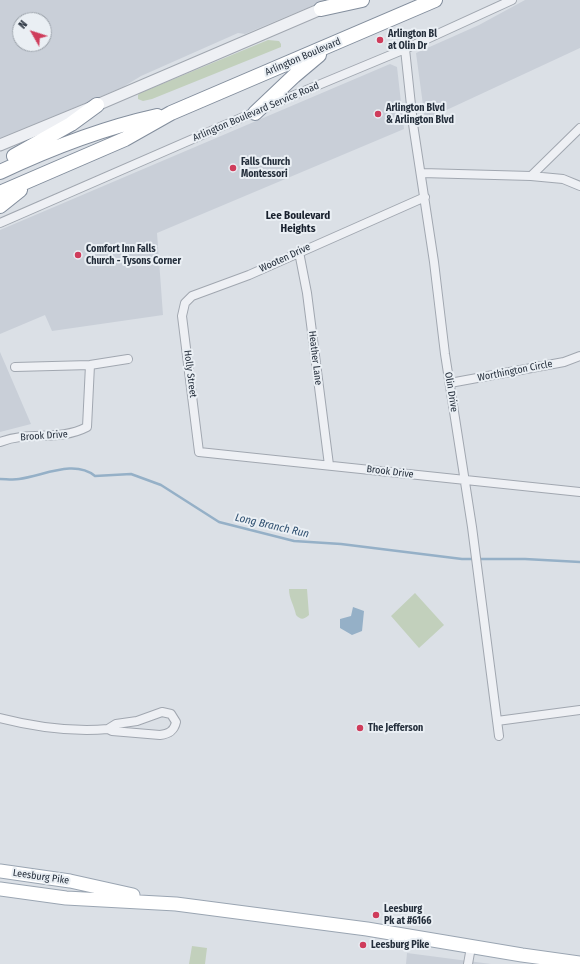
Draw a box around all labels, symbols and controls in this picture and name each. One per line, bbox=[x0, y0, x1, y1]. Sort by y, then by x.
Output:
north arrow bbox=[12, 12, 52, 52]
text: N bbox=[16, 18, 30, 31]
place label: Arlington Bl at Olin Dr bbox=[388, 28, 437, 52]
marker: Arlington Bl at Olin Dr bbox=[375, 35, 385, 45]
street label: Arlington Boulevard bbox=[263, 36, 343, 78]
street label: Arlington Boulevard Service Road bbox=[191, 80, 321, 144]
place label: Arlington Blvd & Arlington Blvd bbox=[386, 102, 454, 126]
marker: Arlington Blvd & Arlington Blvd bbox=[373, 109, 383, 119]
place label: Falls Church Montessori bbox=[241, 156, 290, 180]
marker: Falls Church Montessori bbox=[228, 163, 238, 173]
district label: Lee Boulevard Heights bbox=[266, 209, 330, 235]
street label: Wooten Drive bbox=[258, 241, 312, 275]
place label: Comfort Inn Falls Church - Tysons Corner bbox=[86, 243, 181, 266]
marker: Comfort Inn Falls Church - Tysons Corner bbox=[73, 250, 83, 260]
street label: Heather Lane bbox=[306, 330, 324, 386]
street label: Holly Street bbox=[181, 349, 199, 399]
street label: Worthington Circle bbox=[477, 358, 553, 384]
street label: Olin Drive bbox=[442, 371, 460, 413]
street label: Brook Drive bbox=[20, 428, 68, 444]
street label: Brook Drive bbox=[366, 463, 414, 481]
water label: Long Branch Run bbox=[234, 511, 310, 541]
place label: The Jefferson bbox=[368, 722, 423, 734]
marker: The Jefferson bbox=[355, 723, 365, 733]
street label: Leesburg Pike bbox=[12, 867, 70, 887]
place label: Leesburg Pk at #6166 bbox=[384, 903, 431, 926]
marker: Leesburg Pk at #6166 bbox=[371, 910, 381, 920]
place label: Leesburg Pike bbox=[371, 939, 429, 951]
marker: Leesburg Pike bbox=[358, 940, 368, 950]

